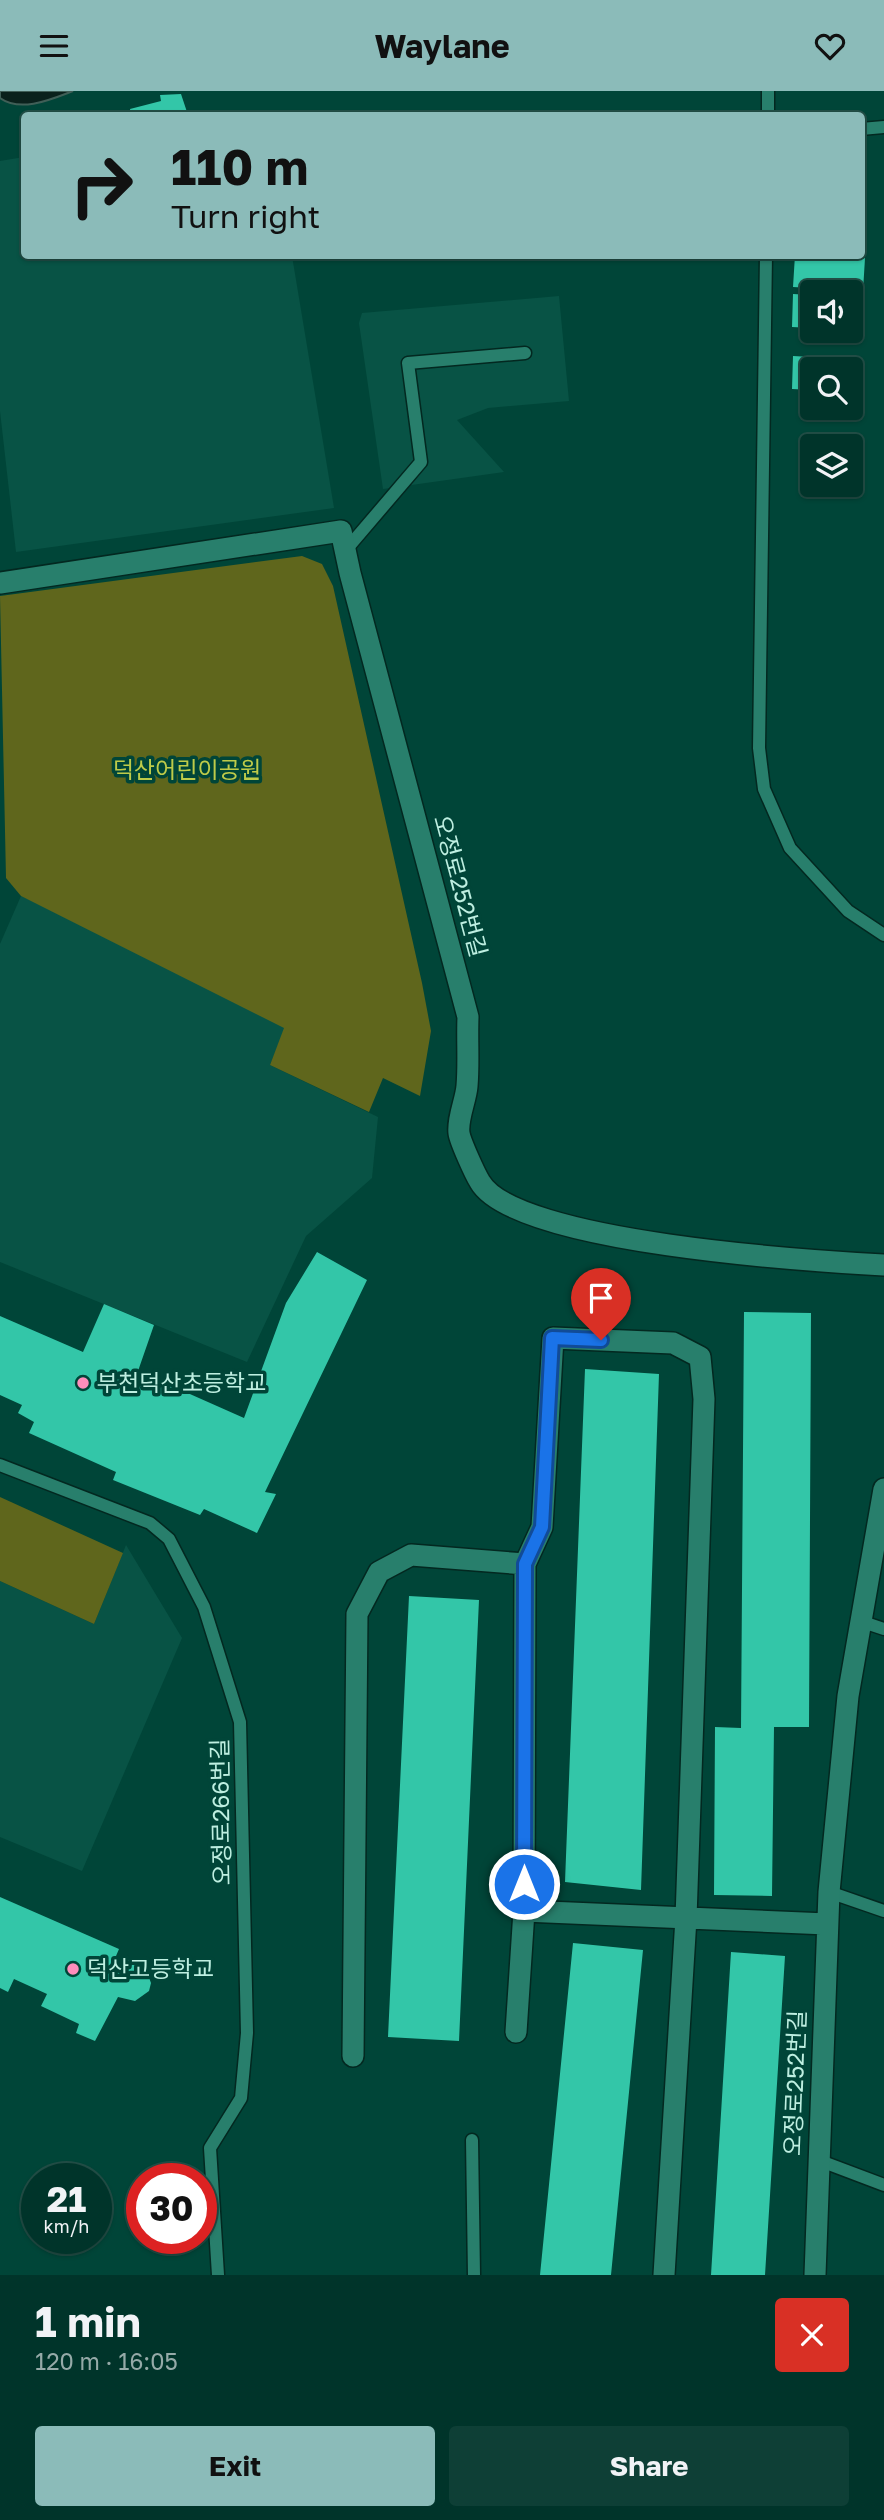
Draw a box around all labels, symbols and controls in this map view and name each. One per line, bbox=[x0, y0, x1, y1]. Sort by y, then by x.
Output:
icon: menu bbox=[35, 27, 73, 65]
text: Waylane bbox=[374, 27, 510, 65]
icon: heart bbox=[811, 27, 849, 65]
text: 110 m bbox=[171, 137, 308, 196]
icon: right bbox=[56, 140, 147, 231]
text: Turn right bbox=[171, 197, 320, 235]
map controls bbox=[800, 280, 863, 497]
button: sound bbox=[800, 280, 863, 343]
button: search bbox=[800, 357, 863, 420]
button: layers bbox=[800, 434, 863, 497]
park label: 덕산어린이공원 bbox=[113, 755, 261, 783]
street label: 오정로252번길 bbox=[429, 812, 493, 960]
pin bbox=[571, 1268, 631, 1340]
icon: arrive bbox=[582, 1279, 620, 1317]
place label: 부천덕산초등학교 bbox=[97, 1368, 266, 1396]
marker: 부천덕산초등학교 bbox=[75, 1375, 91, 1391]
street label: 오정로266번길 bbox=[205, 1738, 235, 1886]
position arrow bbox=[487, 1847, 561, 1921]
place label: 덕산고등학교 bbox=[87, 1954, 214, 1982]
marker: 덕산고등학교 bbox=[65, 1961, 81, 1977]
street label: 오정로252번길 bbox=[777, 2010, 811, 2156]
speed limit sign: 30 bbox=[126, 2163, 217, 2254]
text: 21 bbox=[47, 2178, 86, 2220]
text: km/h bbox=[44, 2215, 89, 2237]
text: 1 min bbox=[35, 2296, 141, 2346]
button: close bbox=[775, 2298, 849, 2372]
text: 120 m · 16:05 bbox=[35, 2347, 178, 2375]
button: Exit bbox=[35, 2426, 435, 2506]
button: Share bbox=[449, 2426, 849, 2506]

